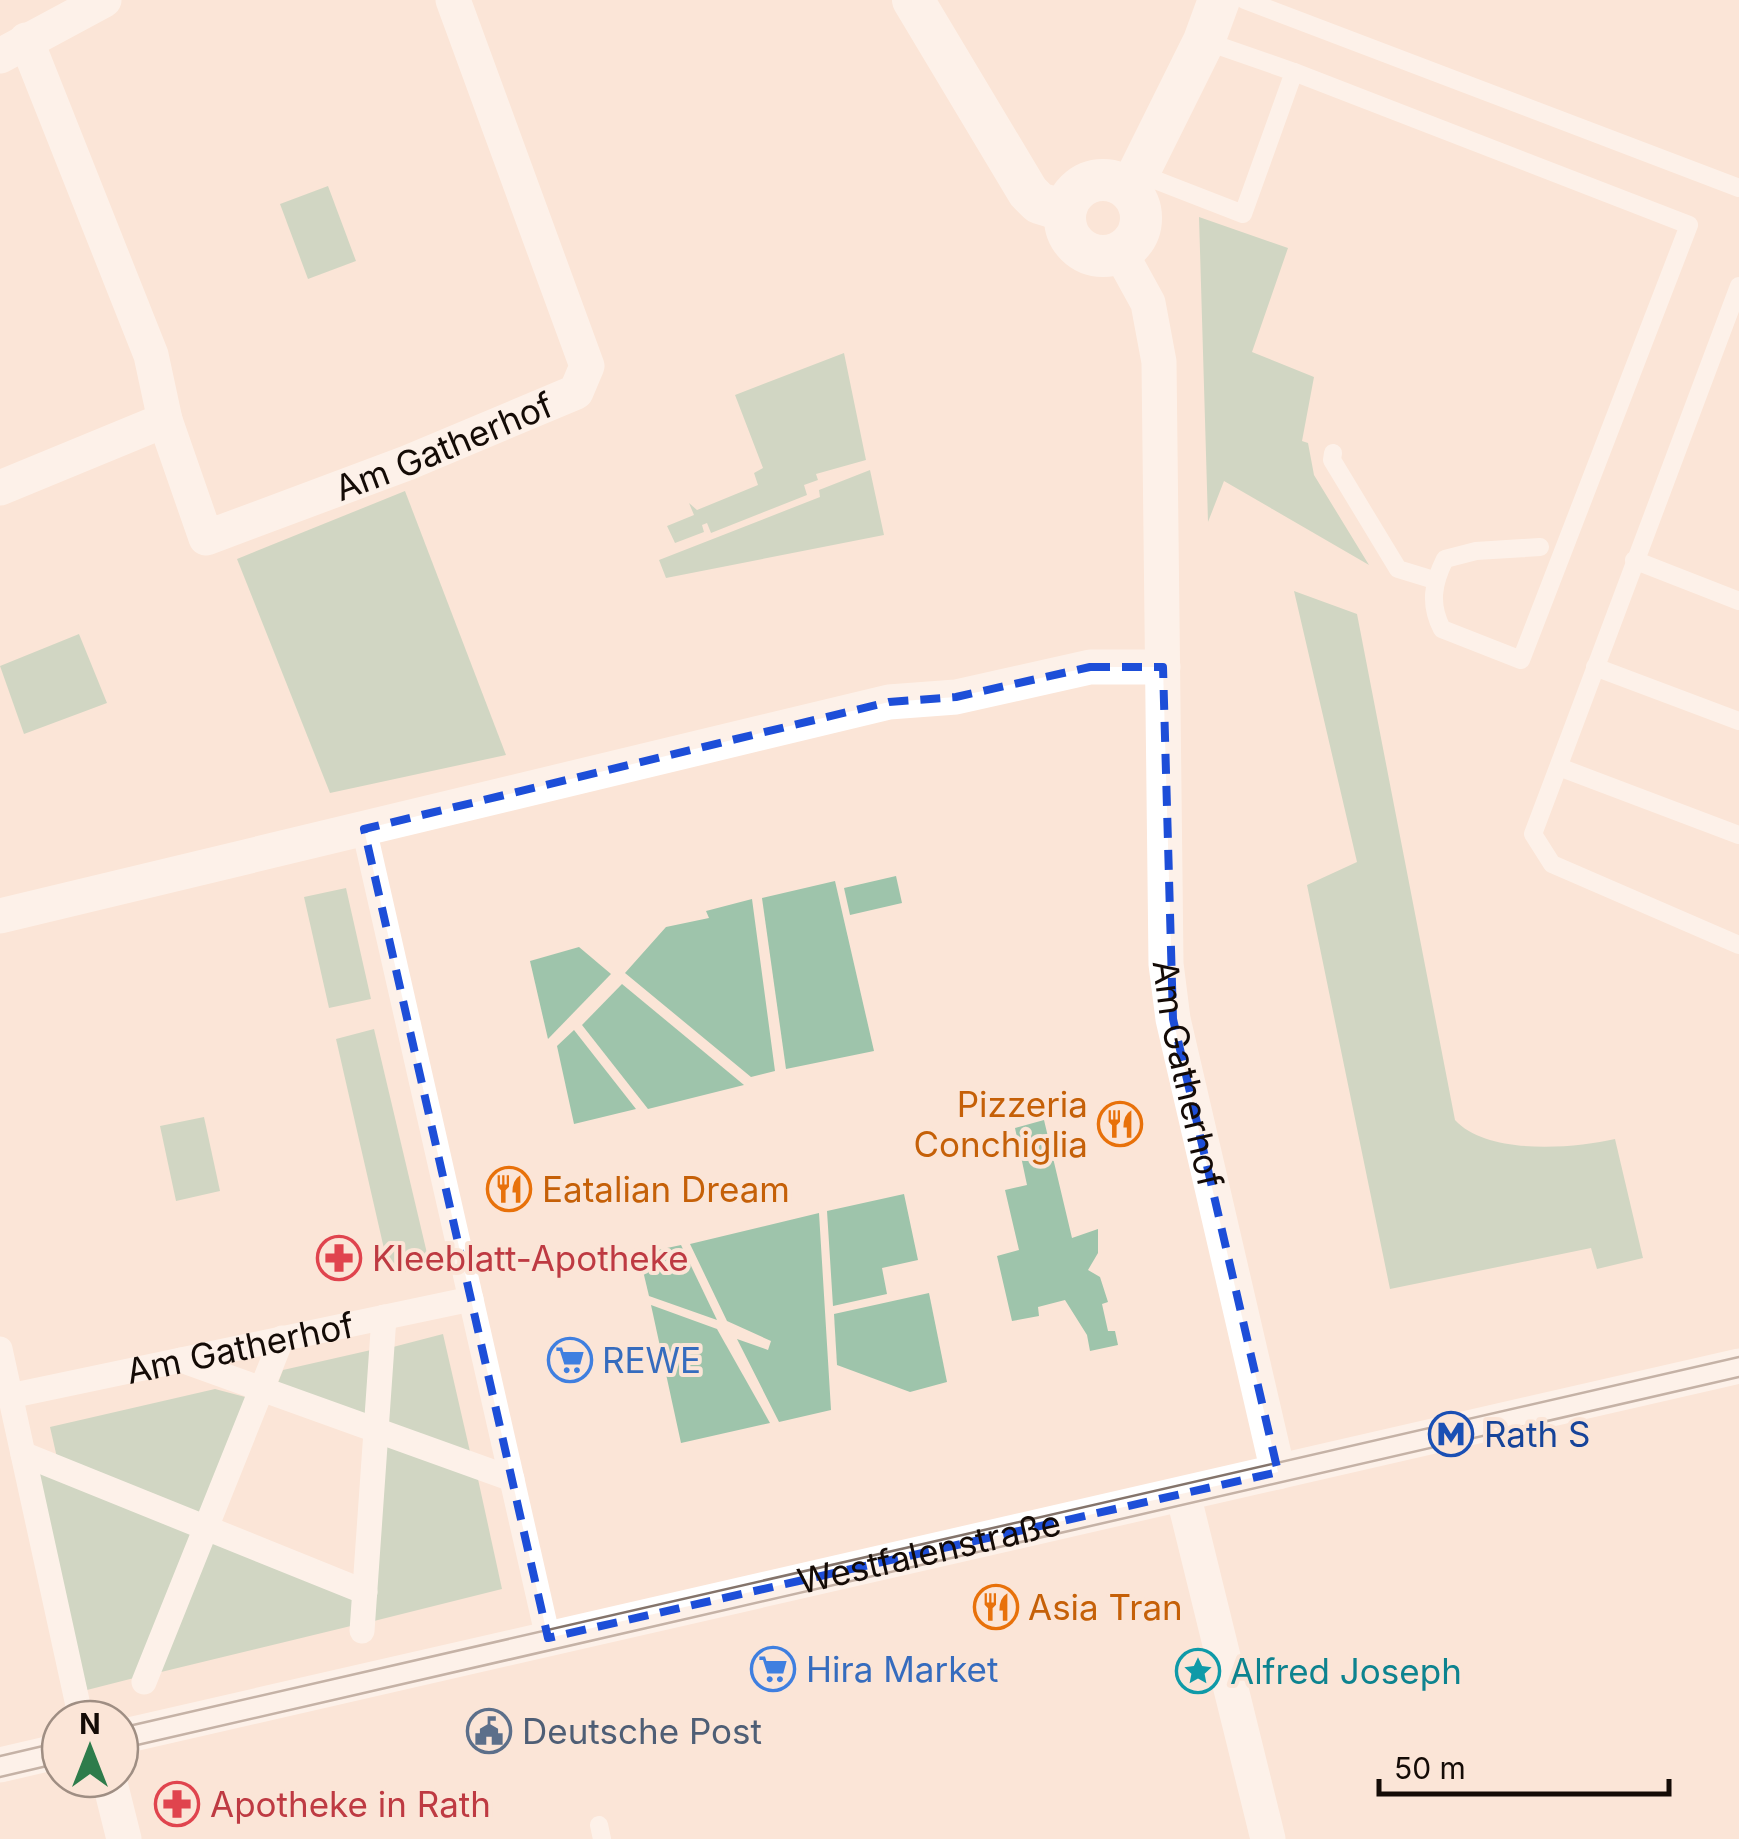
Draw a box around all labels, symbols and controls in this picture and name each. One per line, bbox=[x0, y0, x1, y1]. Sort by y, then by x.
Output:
street label: Am Gatherhof bbox=[329, 383, 559, 509]
street label: Am Gatherhof bbox=[1145, 957, 1232, 1191]
place label: Pizzeria Conchiglia bbox=[914, 1083, 1088, 1165]
restaurant icon: Pizzeria Conchiglia bbox=[1097, 1101, 1143, 1147]
restaurant icon: Eatalian Dream bbox=[486, 1166, 532, 1212]
place label: Eatalian Dream bbox=[542, 1168, 790, 1210]
pharmacy icon: Kleeblatt-Apotheke bbox=[316, 1235, 362, 1281]
place label: Kleeblatt-Apotheke bbox=[372, 1237, 689, 1279]
street label: Am Gatherhof bbox=[122, 1303, 358, 1392]
supermarket icon: REWE bbox=[547, 1337, 593, 1383]
place label: REWE bbox=[602, 1339, 701, 1381]
metro station icon: Rath S bbox=[1428, 1411, 1474, 1457]
place label: Rath S bbox=[1484, 1413, 1590, 1455]
street label: Westfalenstraße bbox=[793, 1501, 1065, 1602]
restaurant icon: Asia Tran bbox=[973, 1584, 1019, 1630]
place label: Asia Tran bbox=[1028, 1586, 1183, 1628]
supermarket icon: Hira Market bbox=[750, 1646, 796, 1692]
place label: Hira Market bbox=[806, 1648, 998, 1690]
place icon: Alfred Joseph bbox=[1175, 1648, 1221, 1694]
place label: Alfred Joseph bbox=[1230, 1650, 1462, 1692]
north arrow bbox=[40, 1699, 140, 1799]
text: N bbox=[79, 1707, 101, 1741]
public building icon: Deutsche Post bbox=[466, 1708, 512, 1754]
place label: Deutsche Post bbox=[522, 1710, 762, 1752]
scale bar bbox=[1379, 1734, 1669, 1796]
text: 50 m bbox=[1394, 1750, 1466, 1786]
pharmacy icon: Apotheke in Rath bbox=[154, 1781, 200, 1827]
place label: Apotheke in Rath bbox=[210, 1783, 491, 1825]

